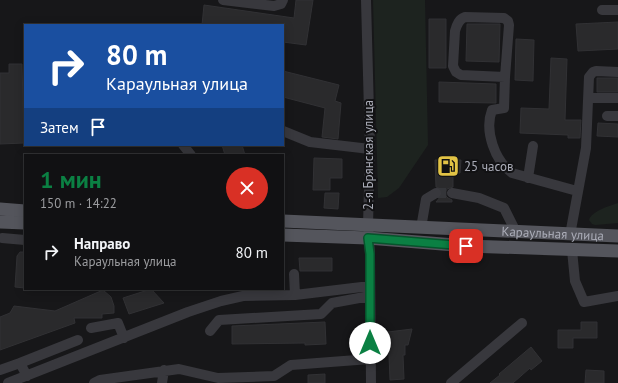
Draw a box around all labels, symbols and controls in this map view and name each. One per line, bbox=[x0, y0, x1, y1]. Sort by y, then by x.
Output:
text: 80 m bbox=[106, 36, 167, 73]
icon: right bbox=[40, 40, 92, 92]
text: Караульная улица bbox=[106, 72, 248, 95]
street label: 2-я Брянская улица bbox=[360, 100, 377, 210]
icon: arrive bbox=[87, 116, 109, 138]
text: Затем bbox=[40, 118, 79, 137]
fuel station icon: 25 часов bbox=[435, 153, 461, 179]
place label: 25 часов bbox=[464, 158, 513, 175]
text: 1 мин bbox=[40, 164, 102, 195]
button: close bbox=[226, 167, 268, 209]
text: 150 m · 14:22 bbox=[40, 195, 117, 212]
street label: Караульная улица bbox=[501, 222, 604, 244]
pin bbox=[449, 229, 483, 263]
text: Направо bbox=[74, 234, 130, 253]
icon: arrive bbox=[455, 235, 477, 257]
icon: right bbox=[40, 241, 62, 263]
text: 80 m bbox=[235, 243, 268, 262]
text: Караульная улица bbox=[74, 253, 177, 270]
position arrow bbox=[349, 322, 391, 364]

